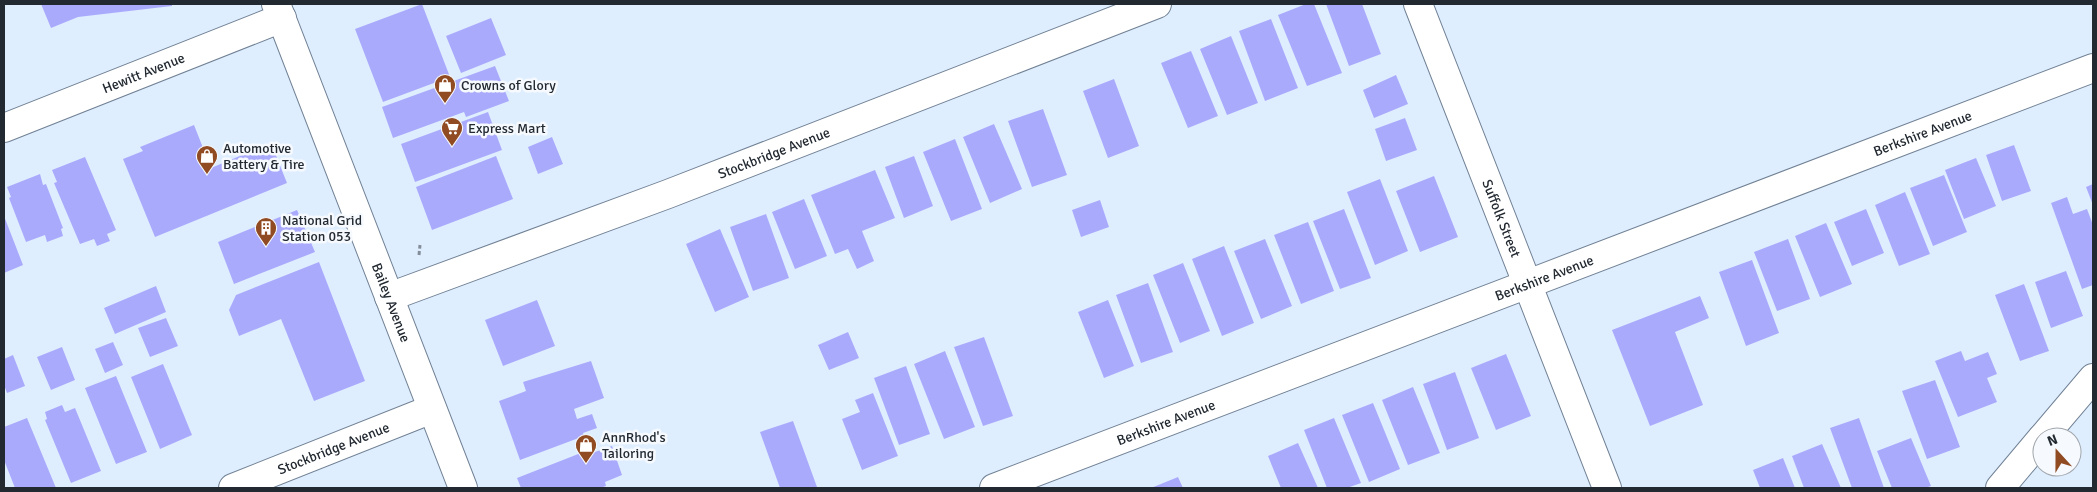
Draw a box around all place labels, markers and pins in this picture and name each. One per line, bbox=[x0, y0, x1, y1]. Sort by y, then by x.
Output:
shop icon: Crowns of Glory bbox=[433, 73, 457, 104]
place label: Crowns of Glory bbox=[461, 77, 556, 94]
supermarket icon: Express Mart bbox=[440, 116, 464, 147]
place label: Express Mart bbox=[468, 120, 546, 137]
place label: Automotive Battery & Tire bbox=[223, 140, 305, 173]
shop icon: Automotive Battery & Tire bbox=[195, 144, 219, 175]
place label: National Grid Station 053 bbox=[282, 212, 362, 245]
building icon: National Grid Station 053 bbox=[254, 216, 278, 247]
place label: AnnRhod's Tailoring bbox=[602, 429, 666, 462]
shop icon: AnnRhod's Tailoring bbox=[574, 433, 598, 464]

